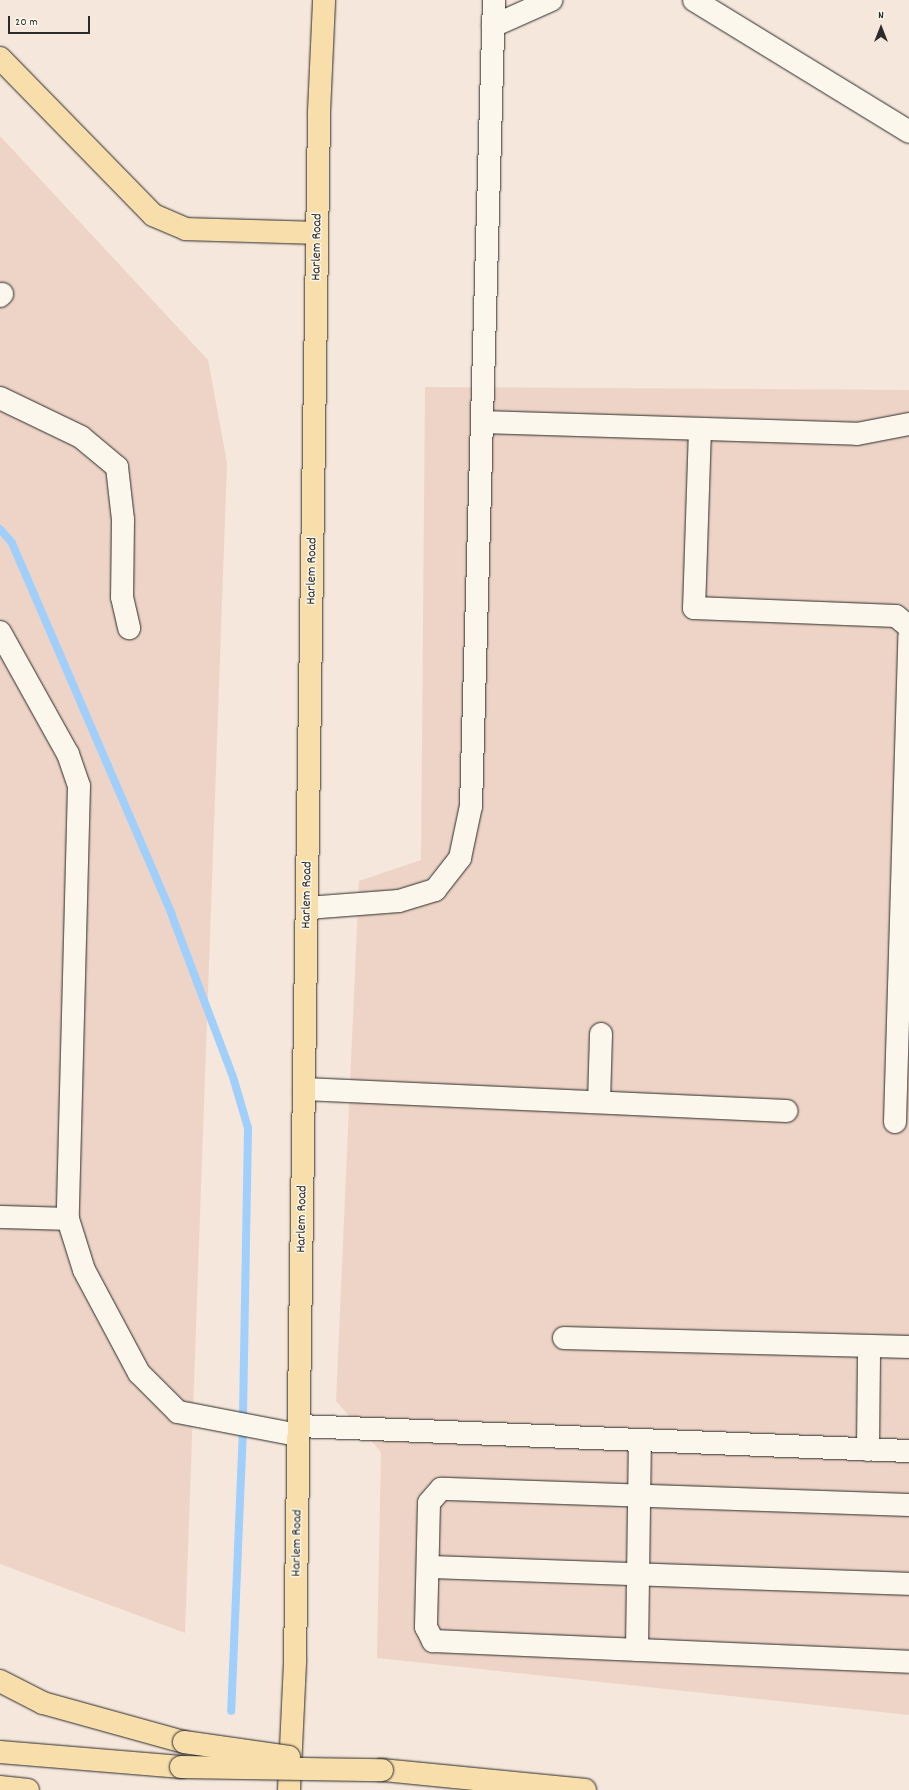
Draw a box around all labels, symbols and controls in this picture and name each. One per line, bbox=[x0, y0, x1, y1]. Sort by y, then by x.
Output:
scale bar bbox=[10, 8, 92, 34]
north arrow bbox=[861, 8, 901, 48]
text: N bbox=[878, 8, 884, 24]
text: 20 m bbox=[15, 14, 38, 31]
street label: Harlem Road bbox=[308, 213, 326, 281]
street label: Harlem Road bbox=[303, 537, 321, 605]
street label: Harlem Road bbox=[298, 861, 316, 929]
street label: Harlem Road bbox=[293, 1185, 311, 1253]
street label: Harlem Road bbox=[288, 1509, 306, 1577]

